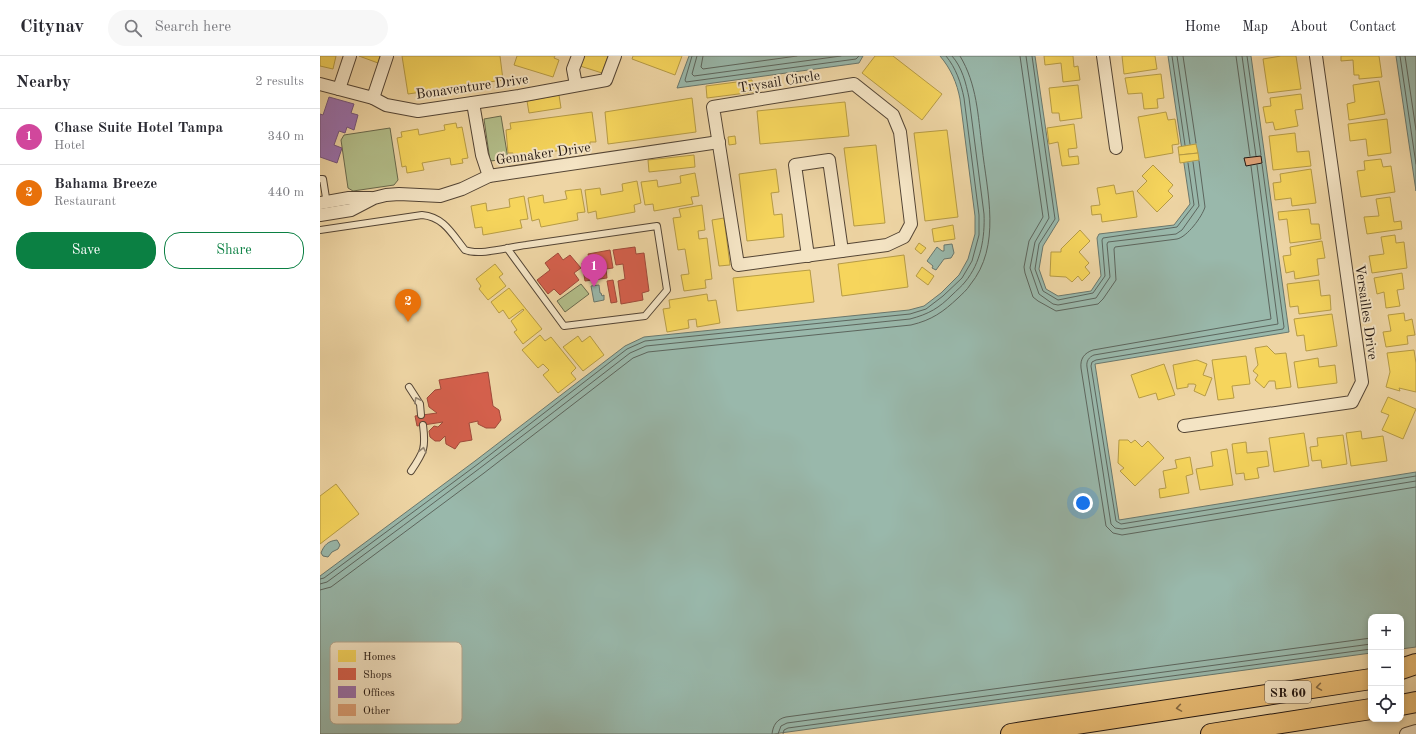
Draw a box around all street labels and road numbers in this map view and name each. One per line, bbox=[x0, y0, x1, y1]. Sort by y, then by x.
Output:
street label: Trysail Circle bbox=[737, 69, 821, 95]
street label: Bonaventure Drive bbox=[415, 72, 529, 102]
street label: Gennaker Drive bbox=[495, 140, 591, 168]
street label: Versailles Drive bbox=[1352, 264, 1380, 361]
road number: SR 60 bbox=[1265, 681, 1311, 703]

